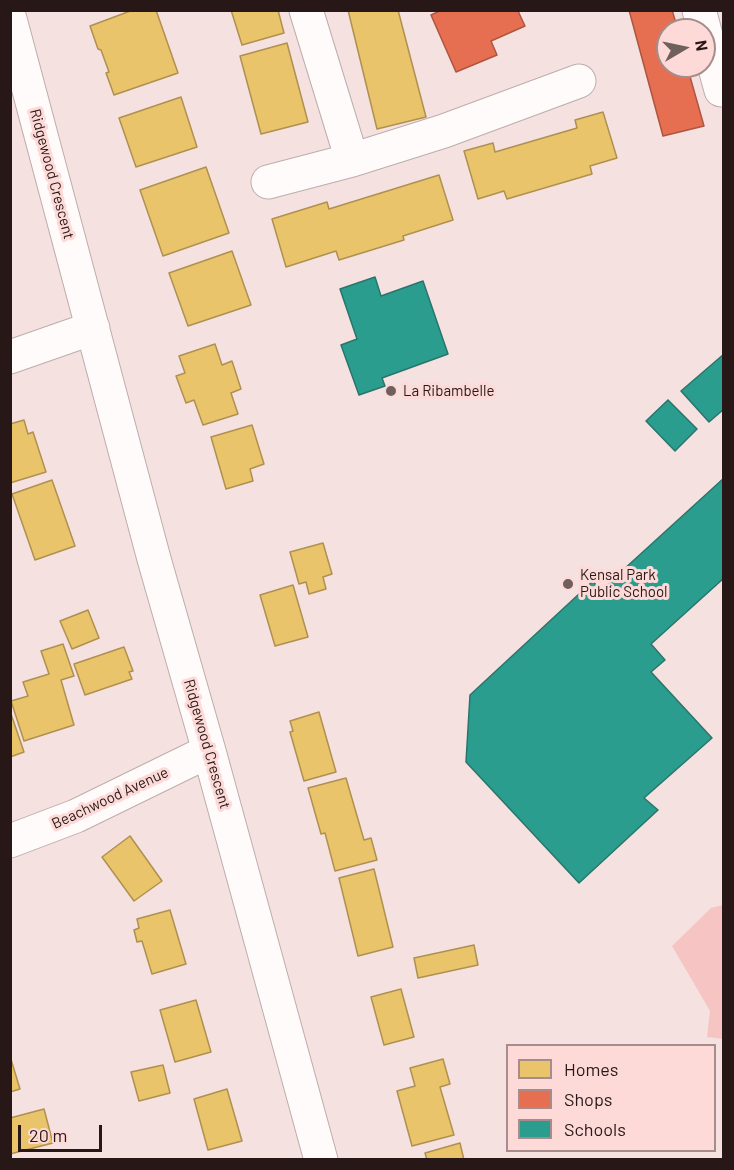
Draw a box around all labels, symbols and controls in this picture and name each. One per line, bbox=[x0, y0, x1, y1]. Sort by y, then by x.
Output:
north arrow bbox=[656, 18, 716, 78]
text: N bbox=[692, 39, 713, 52]
street label: Ridgewood Crescent bbox=[26, 107, 78, 241]
place label: La Ribambelle bbox=[403, 382, 494, 400]
marker: La Ribambelle bbox=[384, 384, 398, 398]
place label: Kensal Park Public School bbox=[580, 566, 668, 601]
marker: Kensal Park Public School bbox=[561, 577, 575, 591]
street label: Ridgewood Crescent bbox=[180, 677, 234, 811]
street label: Beachwood Avenue bbox=[49, 763, 171, 833]
legend bbox=[506, 1044, 716, 1152]
text: Homes bbox=[564, 1058, 618, 1080]
text: Shops bbox=[564, 1088, 613, 1110]
scale bar bbox=[21, 1113, 105, 1151]
text: Schools bbox=[564, 1118, 626, 1140]
text: 20 m bbox=[29, 1124, 67, 1146]

